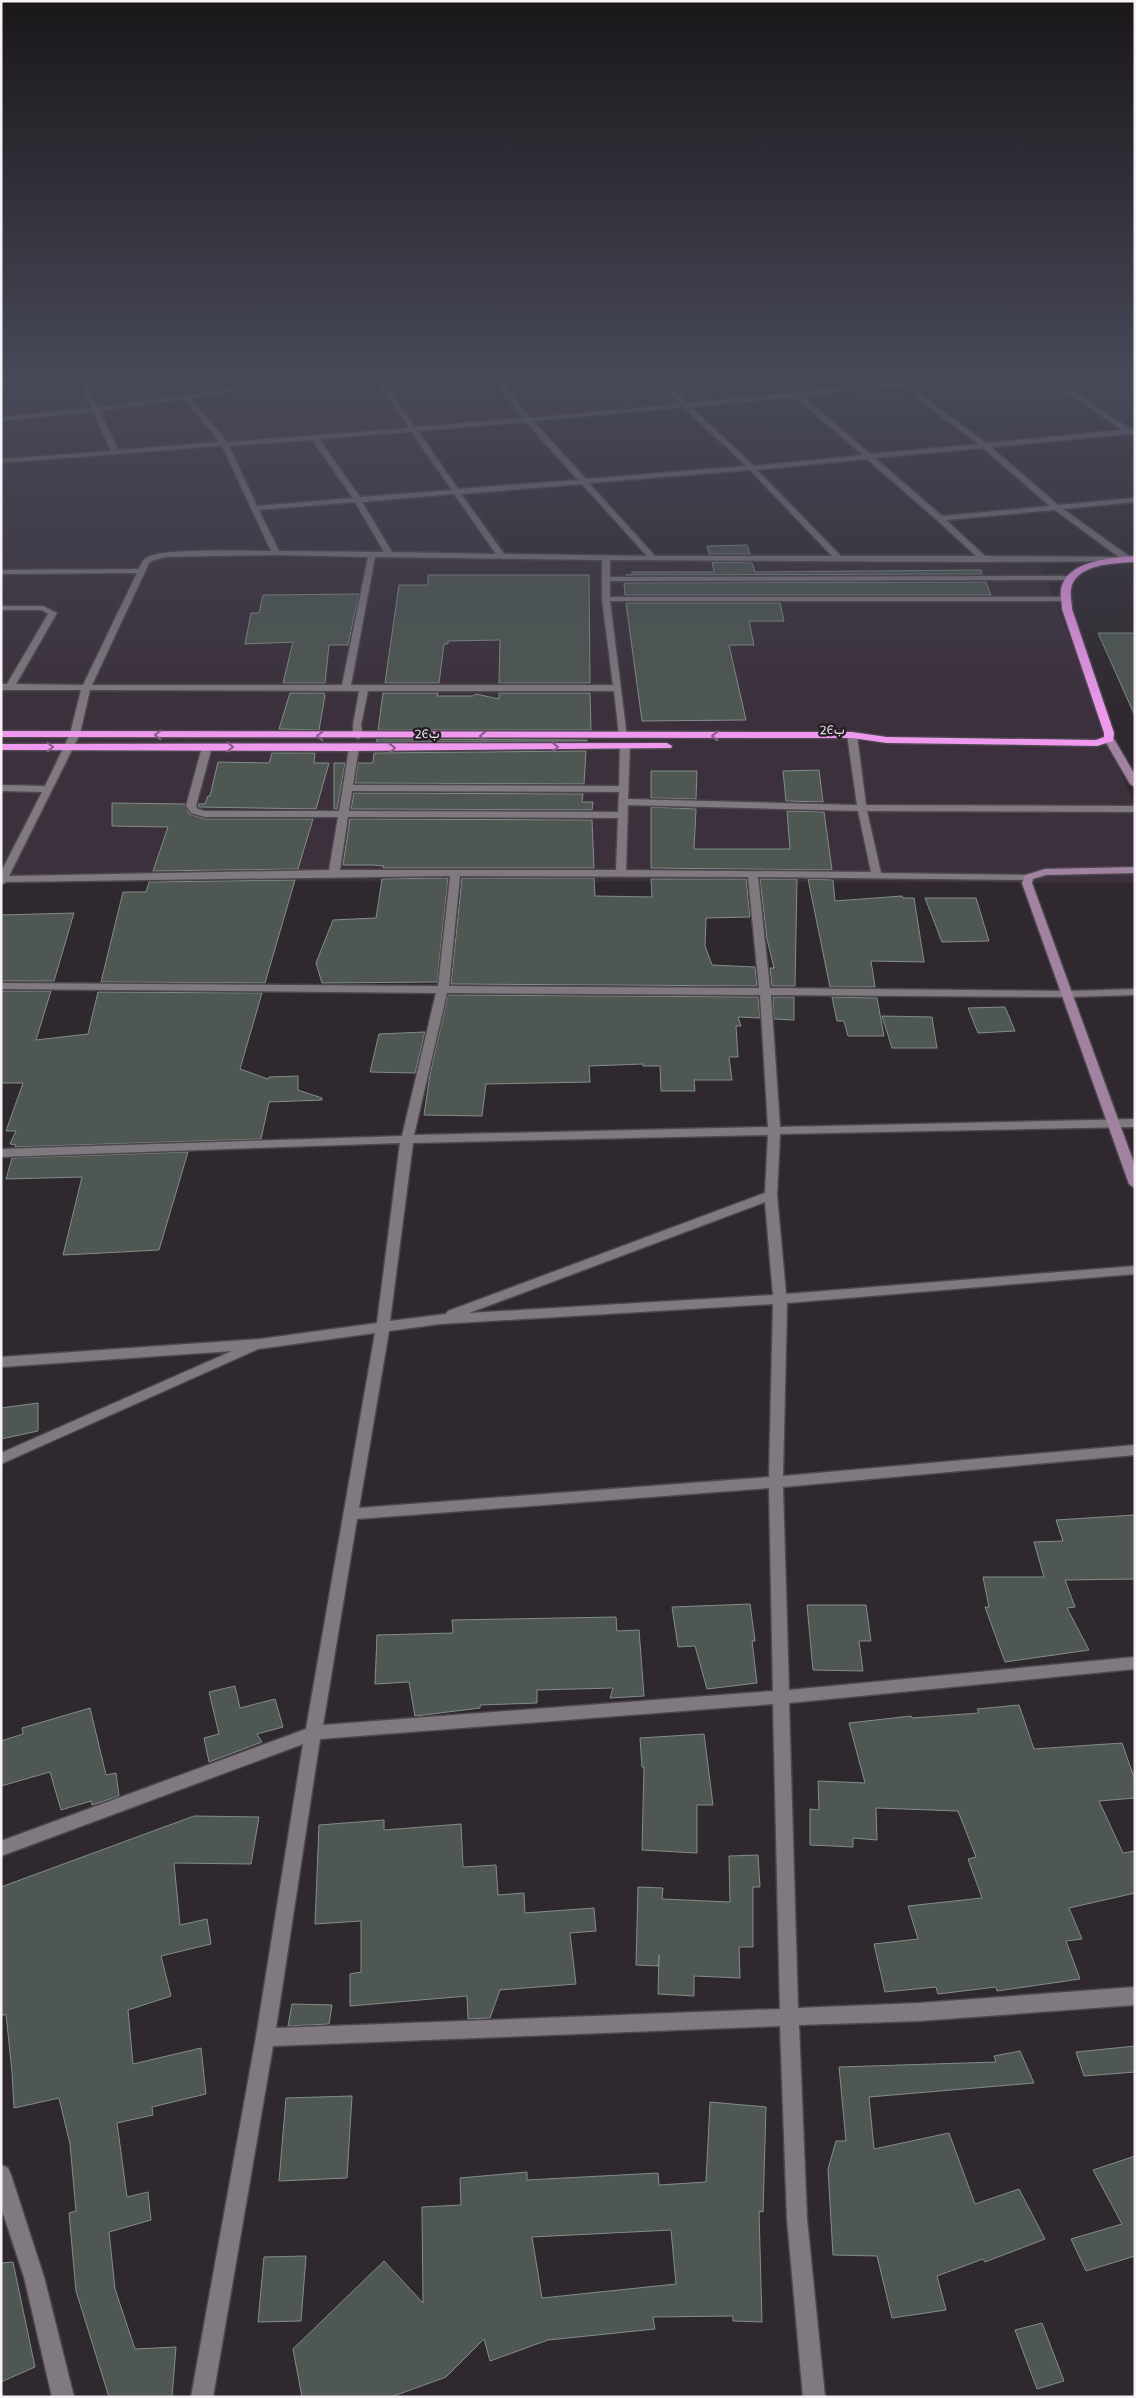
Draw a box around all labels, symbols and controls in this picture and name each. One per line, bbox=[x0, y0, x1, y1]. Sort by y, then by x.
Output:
street label: 26ب bbox=[819, 722, 845, 737]
street label: 26ب bbox=[414, 726, 440, 741]
one-way arrow bbox=[154, 730, 162, 740]
one-way arrow bbox=[316, 731, 324, 741]
one-way arrow bbox=[479, 731, 486, 741]
one-way arrow bbox=[711, 731, 719, 741]
one-way arrow bbox=[551, 741, 559, 752]
one-way arrow bbox=[46, 742, 54, 752]
one-way arrow bbox=[226, 742, 234, 752]
one-way arrow bbox=[389, 743, 397, 753]

